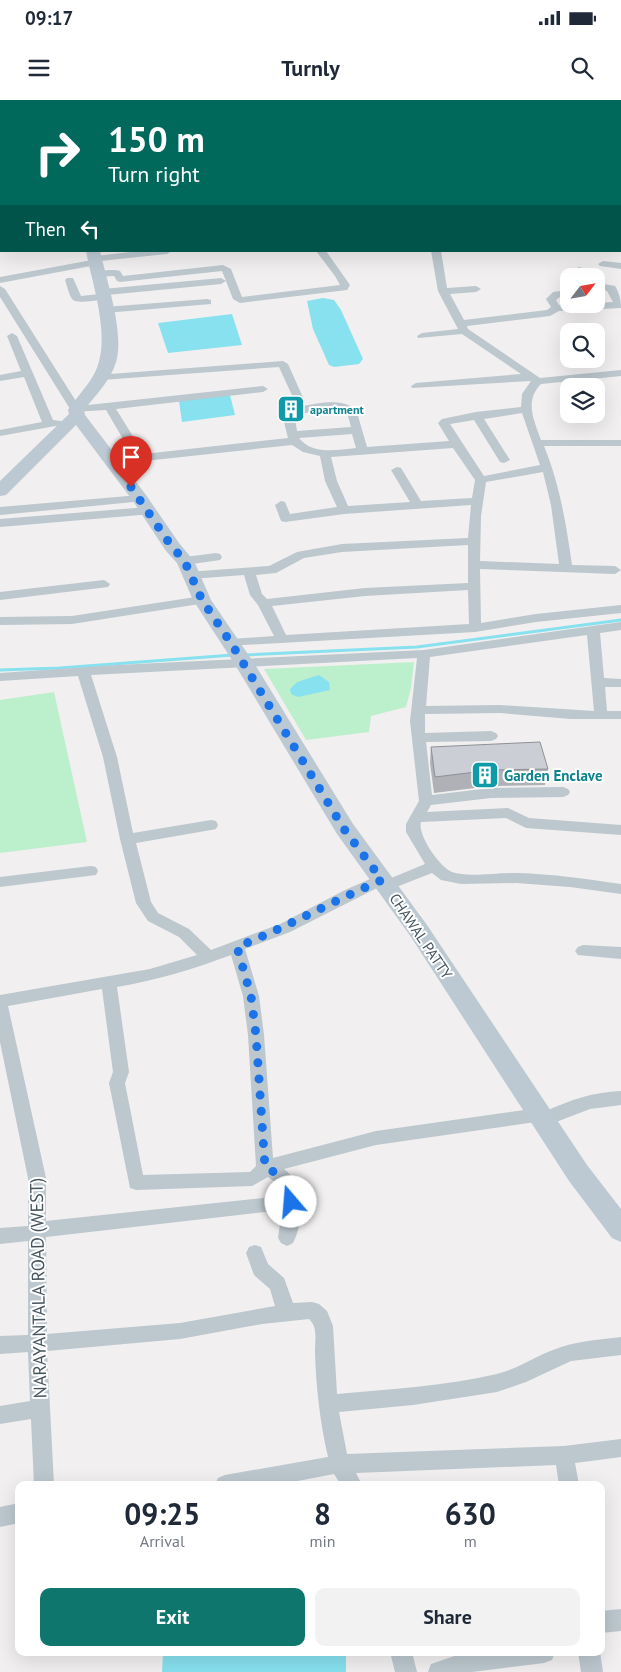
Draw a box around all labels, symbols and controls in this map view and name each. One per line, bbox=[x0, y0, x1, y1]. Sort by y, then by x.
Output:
text: 09:17 bbox=[25, 6, 73, 30]
icon: menu bbox=[25, 54, 53, 82]
text: Turnly bbox=[281, 54, 340, 82]
icon: search bbox=[568, 54, 596, 82]
text: 150 m bbox=[108, 116, 205, 162]
icon: right bbox=[25, 120, 90, 185]
text: Turn right bbox=[108, 160, 200, 188]
icon: left bbox=[76, 215, 104, 243]
text: Then bbox=[25, 217, 66, 241]
north arrow bbox=[560, 268, 605, 312]
map controls bbox=[560, 268, 605, 423]
button: search bbox=[560, 323, 605, 368]
button: layers bbox=[560, 378, 605, 423]
building icon: apartment bbox=[276, 394, 306, 424]
place label: apartment bbox=[310, 402, 364, 417]
pin bbox=[110, 436, 152, 487]
icon: arrive bbox=[117, 443, 145, 471]
building icon: Garden Enclave bbox=[470, 760, 500, 790]
place label: Garden Enclave bbox=[504, 766, 603, 785]
street label: CHAWAL PATTY bbox=[385, 890, 457, 983]
position arrow bbox=[264, 1175, 316, 1227]
street label: NARAYANTALA ROAD (WEST) bbox=[25, 1178, 51, 1398]
text: 09:25 bbox=[124, 1494, 200, 1533]
text: 8 bbox=[314, 1494, 331, 1533]
text: 630 bbox=[445, 1494, 496, 1533]
text: Arrival bbox=[140, 1531, 185, 1551]
text: min bbox=[310, 1531, 336, 1551]
text: m bbox=[464, 1531, 477, 1551]
button: Exit bbox=[40, 1588, 305, 1646]
button: Share bbox=[315, 1588, 580, 1646]

